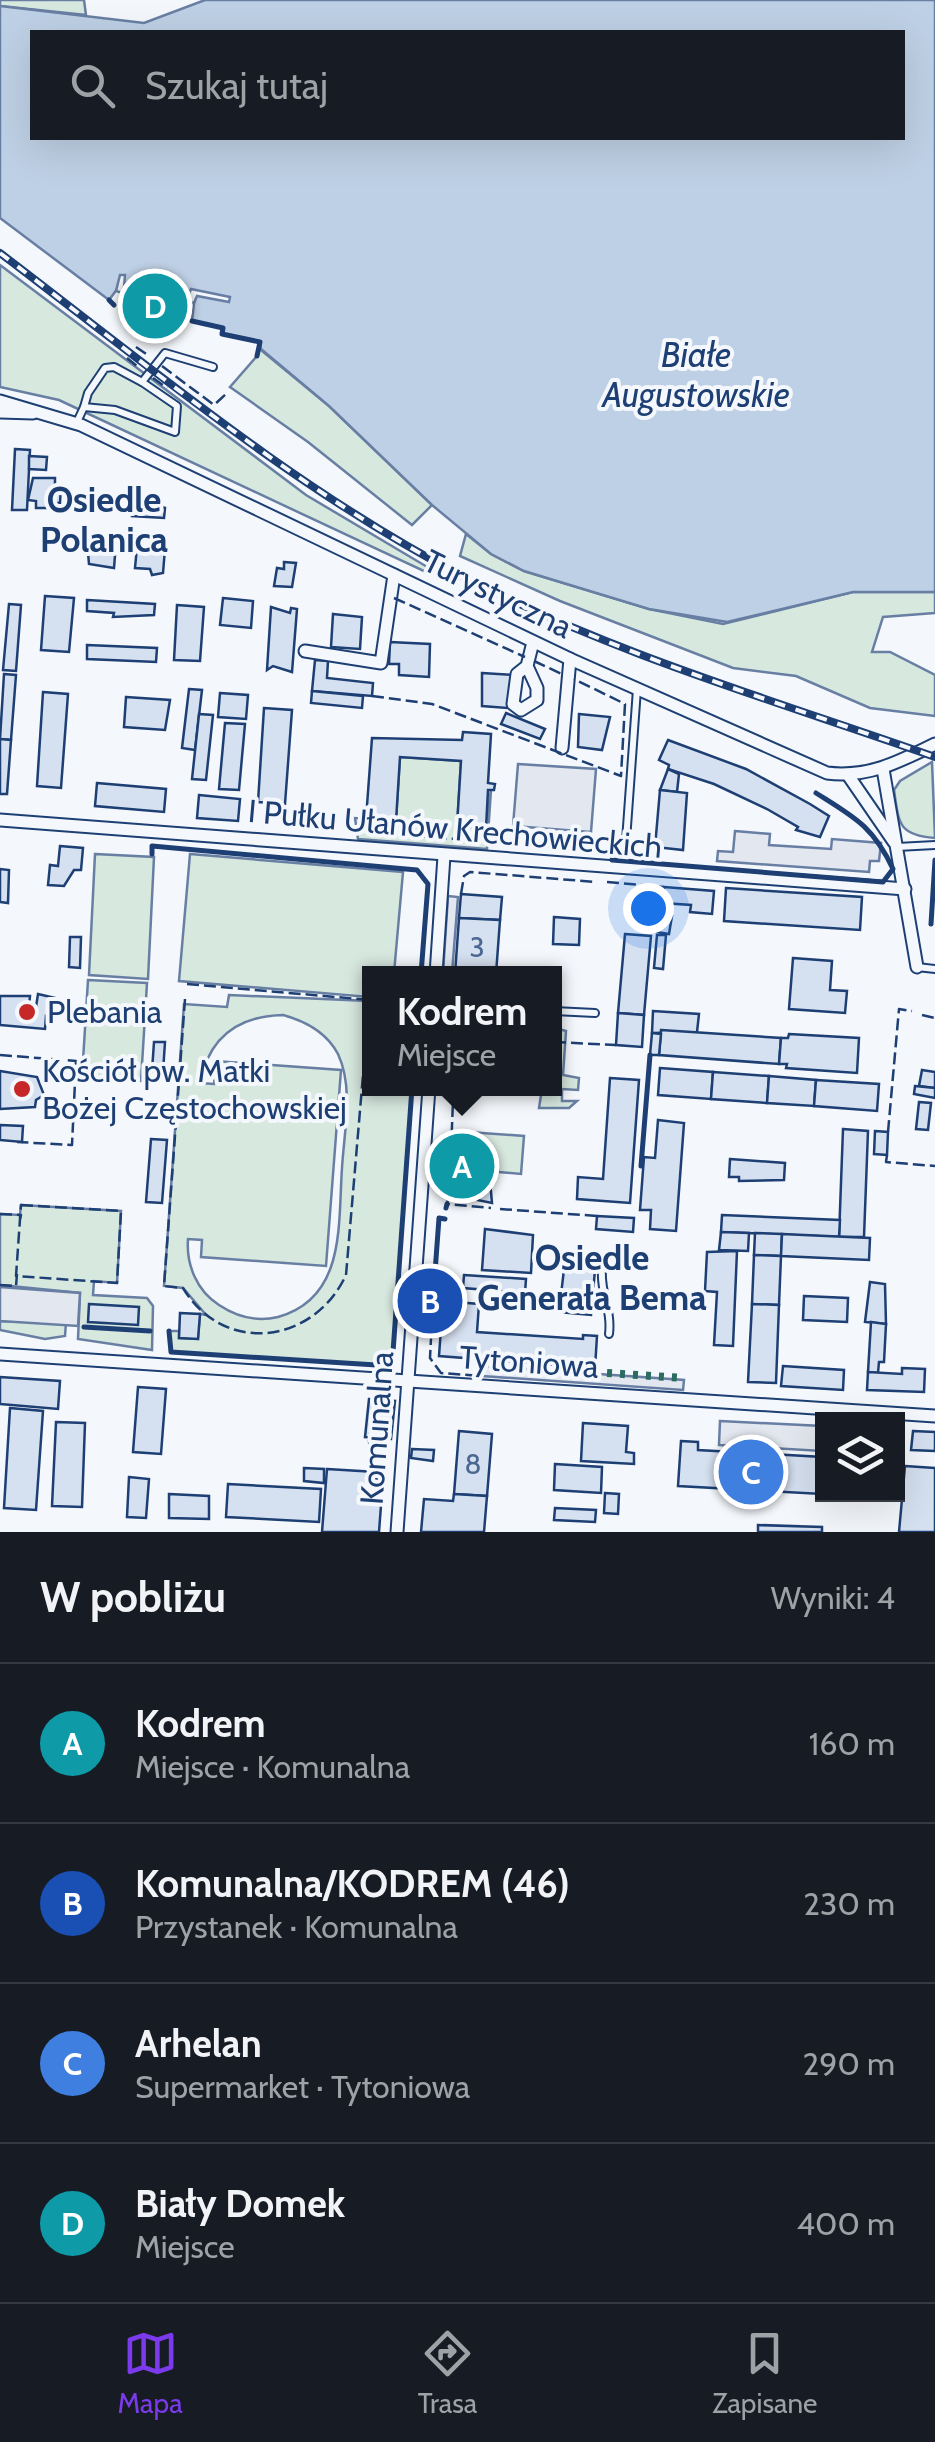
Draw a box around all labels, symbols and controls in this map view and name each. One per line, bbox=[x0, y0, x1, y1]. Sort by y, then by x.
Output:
search box bbox=[30, 30, 905, 140]
icon: search bbox=[65, 58, 120, 113]
text: Szukaj tutaj bbox=[145, 62, 328, 109]
pin: D bbox=[122, 268, 188, 344]
water label: Białe Augustowskie bbox=[600, 333, 790, 416]
district label: Osiedle Polanica bbox=[40, 478, 169, 561]
street label: Turystyczna bbox=[418, 541, 579, 646]
street label: I Pułku Ułanów Krechowieckich bbox=[246, 791, 664, 866]
your location bbox=[623, 883, 674, 934]
house number: 3 bbox=[469, 930, 485, 964]
popup bbox=[362, 966, 562, 1096]
text: Kodrem bbox=[397, 988, 527, 1035]
place label: Plebania bbox=[47, 992, 163, 1031]
marker: Plebania bbox=[16, 1001, 38, 1023]
text: Miejsce bbox=[397, 1035, 496, 1074]
place label: Kościół pw. Matki Bożej Częstochowskiej bbox=[42, 1051, 347, 1127]
marker: Kościół pw. Matki Bożej Częstochowskiej bbox=[11, 1078, 33, 1100]
pin: A bbox=[430, 1128, 494, 1204]
district label: Osiedle Generała Bema bbox=[477, 1236, 707, 1319]
pin: B bbox=[398, 1264, 462, 1338]
street label: Tytoniowa bbox=[458, 1337, 601, 1386]
street label: Komunalna bbox=[352, 1349, 401, 1506]
map controls bbox=[815, 1412, 905, 1502]
button: layers bbox=[815, 1412, 905, 1502]
pin: C bbox=[718, 1434, 784, 1510]
house number: 8 bbox=[465, 1447, 481, 1481]
text: W pobliżu bbox=[40, 1571, 226, 1623]
text: Wyniki: 4 bbox=[771, 1578, 895, 1617]
text: Kodrem bbox=[135, 1700, 266, 1747]
text: A bbox=[62, 1724, 83, 1763]
text: 160 m bbox=[809, 1724, 895, 1763]
text: Miejsce · Komunalna bbox=[135, 1747, 410, 1786]
text: Komunalna/KODREM (46) bbox=[135, 1860, 570, 1907]
text: B bbox=[62, 1884, 83, 1923]
text: 230 m bbox=[803, 1884, 895, 1923]
text: Przystanek · Komunalna bbox=[135, 1907, 458, 1946]
text: Arhelan bbox=[135, 2020, 262, 2067]
text: C bbox=[63, 2044, 82, 2083]
text: 290 m bbox=[802, 2044, 895, 2083]
text: Supermarket · Tytoniowa bbox=[135, 2067, 470, 2106]
text: Biały Domek bbox=[135, 2180, 345, 2227]
text: D bbox=[61, 2204, 84, 2243]
text: 400 m bbox=[797, 2204, 895, 2243]
text: Miejsce bbox=[135, 2227, 235, 2266]
tab: Mapa bbox=[118, 2326, 183, 2420]
tab: Trasa bbox=[418, 2326, 477, 2420]
tab: Zapisane bbox=[712, 2326, 817, 2420]

